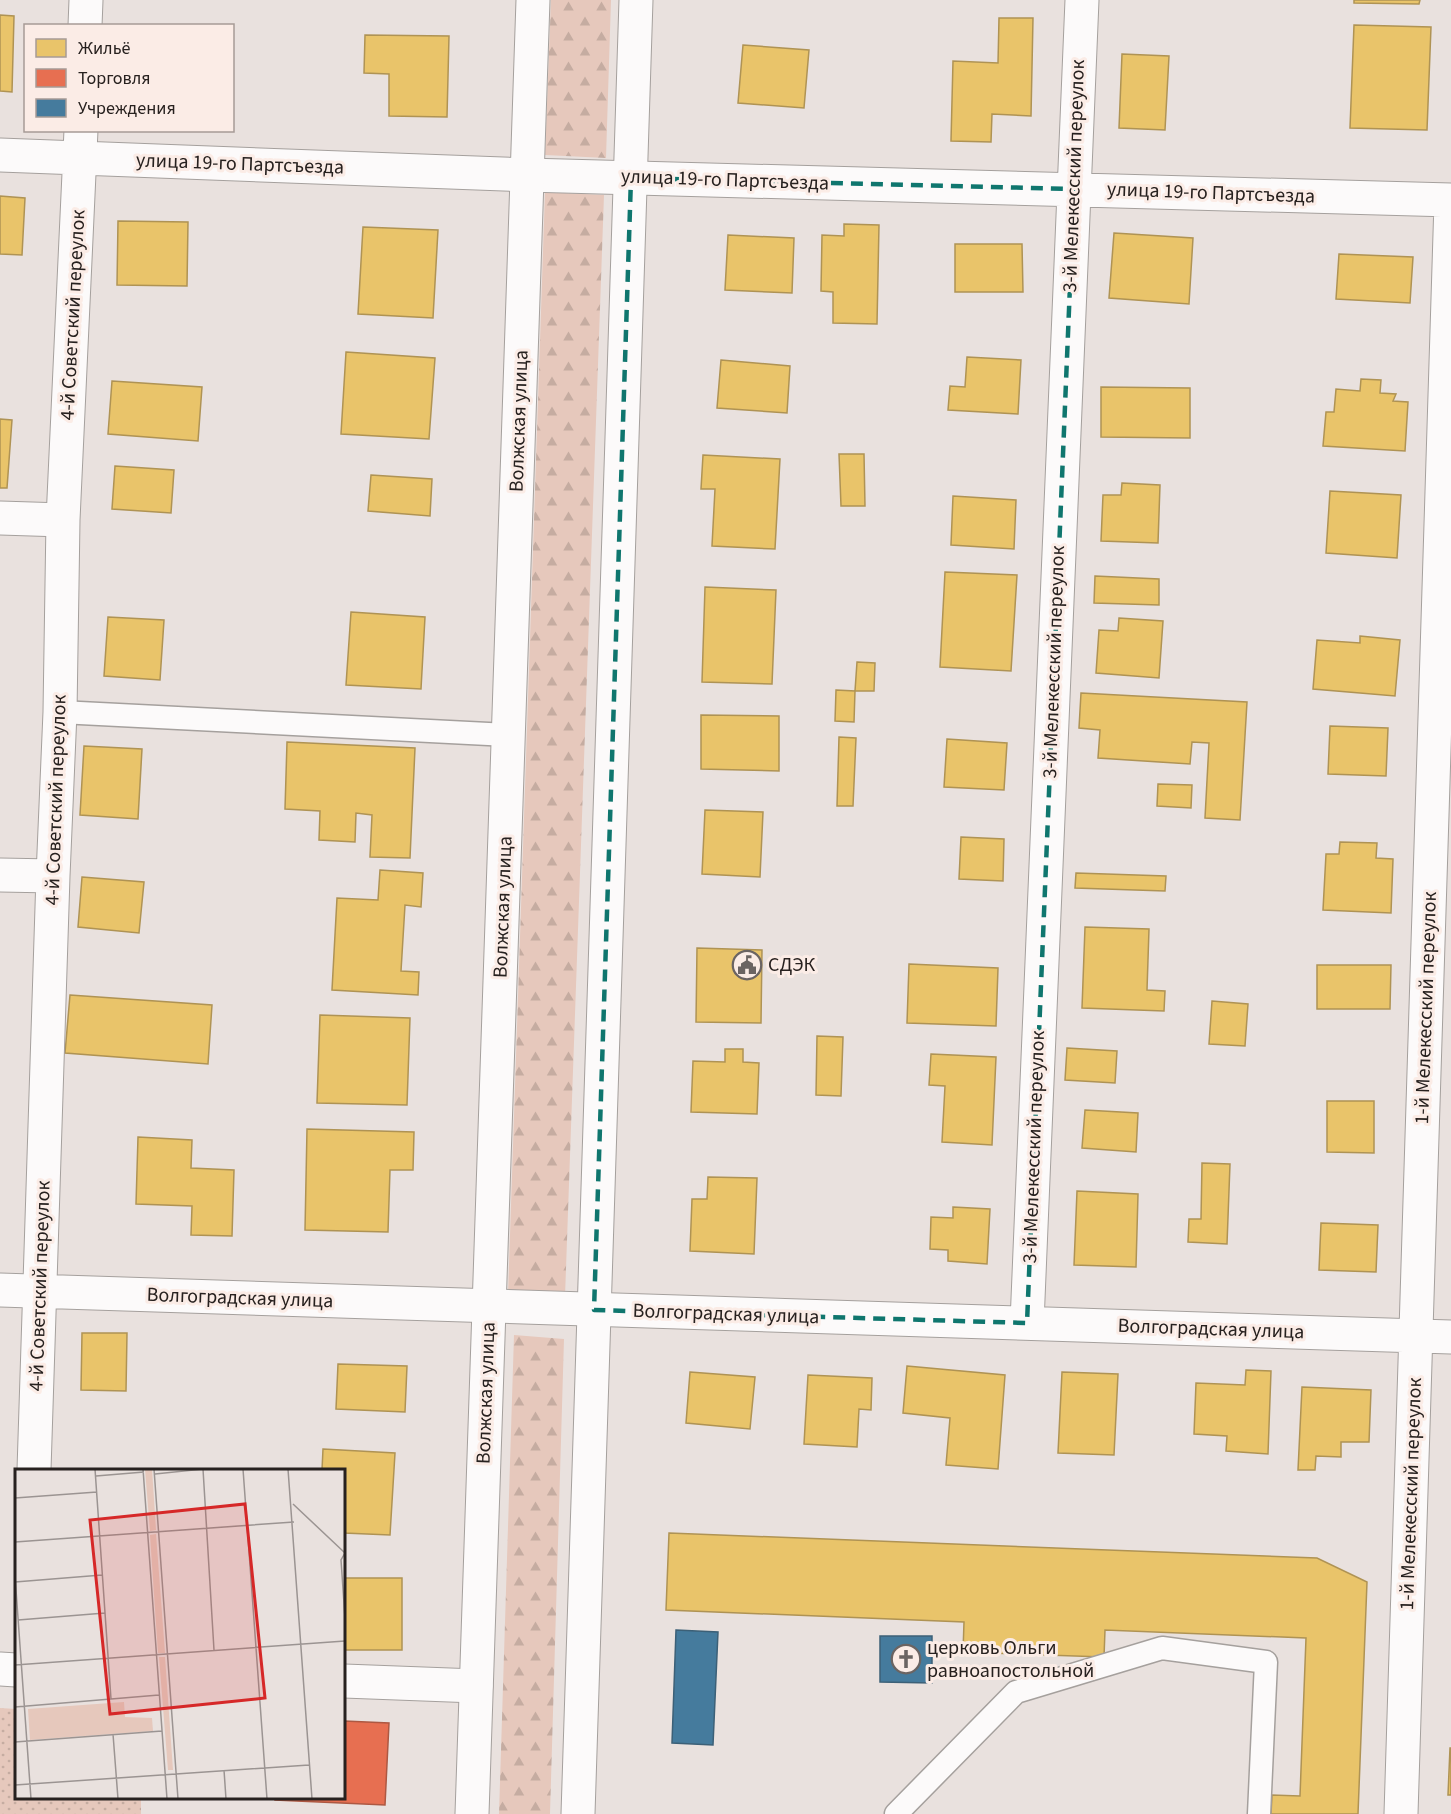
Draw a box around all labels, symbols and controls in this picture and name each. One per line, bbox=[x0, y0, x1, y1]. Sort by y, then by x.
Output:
legend bbox=[24, 24, 234, 132]
text: Жильё bbox=[78, 36, 131, 61]
street label: 3-й Мелекесский переулок bbox=[1056, 59, 1092, 293]
text: Торговля bbox=[78, 66, 151, 91]
text: Учреждения bbox=[78, 96, 176, 121]
street label: улица 19-го Партсъезда bbox=[136, 146, 344, 182]
street label: улица 19-го Партсъезда bbox=[621, 162, 829, 198]
street label: улица 19-го Партсъезда bbox=[1107, 175, 1315, 211]
street label: 4-й Советский переулок bbox=[54, 209, 93, 421]
street label: Волжская улица bbox=[503, 349, 535, 493]
street label: 3-й Мелекесский переулок bbox=[1036, 545, 1072, 779]
street label: 4-й Советский переулок bbox=[38, 694, 74, 906]
street label: Волжская улица bbox=[487, 835, 519, 979]
street label: 1-й Мелекесский переулок bbox=[1408, 891, 1444, 1125]
public building icon: СДЭК bbox=[731, 949, 763, 981]
place label: СДЭК bbox=[768, 951, 816, 979]
street label: 3-й Мелекесский переулок bbox=[1016, 1030, 1052, 1264]
street label: 4-й Советский переулок bbox=[22, 1180, 58, 1392]
street label: Волгоградская улица bbox=[146, 1281, 334, 1315]
street label: Волгоградская улица bbox=[632, 1297, 820, 1331]
street label: Волгоградская улица bbox=[1117, 1312, 1305, 1346]
street label: Волжская улица bbox=[470, 1321, 502, 1465]
street label: 1-й Мелекесский переулок bbox=[1393, 1377, 1429, 1611]
inset map bbox=[15, 1469, 345, 1799]
place label: церковь Ольги равноапостольной bbox=[927, 1634, 1094, 1685]
church icon: церковь Ольги равноапостольной bbox=[890, 1643, 922, 1675]

